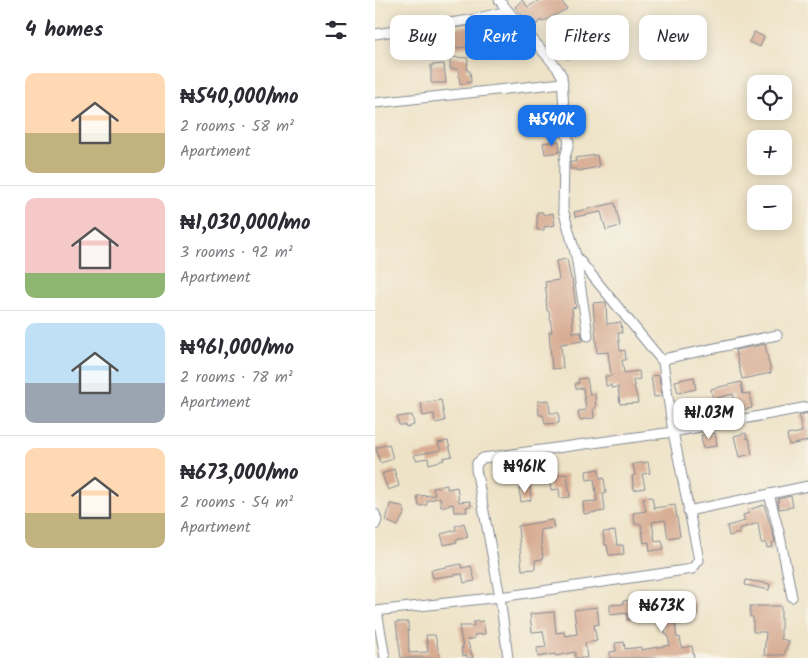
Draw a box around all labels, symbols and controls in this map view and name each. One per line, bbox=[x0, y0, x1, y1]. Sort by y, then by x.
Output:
text: 4 homes bbox=[25, 14, 103, 47]
chip: Buy bbox=[390, 15, 455, 60]
chip: Rent bbox=[465, 15, 536, 60]
chip: Filters bbox=[546, 15, 629, 60]
chip: New bbox=[639, 15, 707, 60]
icon: filters bbox=[322, 16, 350, 44]
map controls bbox=[747, 75, 792, 230]
button: locate bbox=[747, 75, 792, 120]
text: ₦540,000/mo bbox=[180, 81, 299, 114]
icon: home bbox=[65, 93, 125, 153]
pin: ₦540K bbox=[517, 104, 587, 147]
text: ₦540K bbox=[529, 108, 575, 133]
text: 2 rooms · 58 m² bbox=[180, 114, 294, 139]
button: + bbox=[747, 130, 792, 175]
text: Apartment bbox=[180, 139, 251, 164]
button: − bbox=[747, 185, 792, 230]
text: ₦1,030,000/mo bbox=[180, 207, 311, 240]
icon: home bbox=[65, 218, 125, 278]
text: 3 rooms · 92 m² bbox=[180, 240, 293, 265]
text: Apartment bbox=[180, 265, 251, 290]
text: ₦961,000/mo bbox=[180, 332, 294, 365]
icon: home bbox=[65, 343, 125, 403]
text: 2 rooms · 78 m² bbox=[180, 365, 293, 390]
text: Apartment bbox=[180, 390, 251, 415]
pin: ₦1.03M bbox=[668, 398, 750, 440]
text: ₦1.03M bbox=[684, 401, 734, 426]
pin: ₦961K bbox=[490, 452, 560, 494]
text: ₦961K bbox=[504, 455, 546, 480]
text: ₦673,000/mo bbox=[180, 457, 298, 490]
icon: home bbox=[65, 468, 125, 528]
text: 2 rooms · 54 m² bbox=[180, 490, 293, 515]
text: Apartment bbox=[180, 515, 251, 540]
pin: ₦673K bbox=[627, 590, 697, 633]
text: ₦673K bbox=[639, 594, 685, 619]

